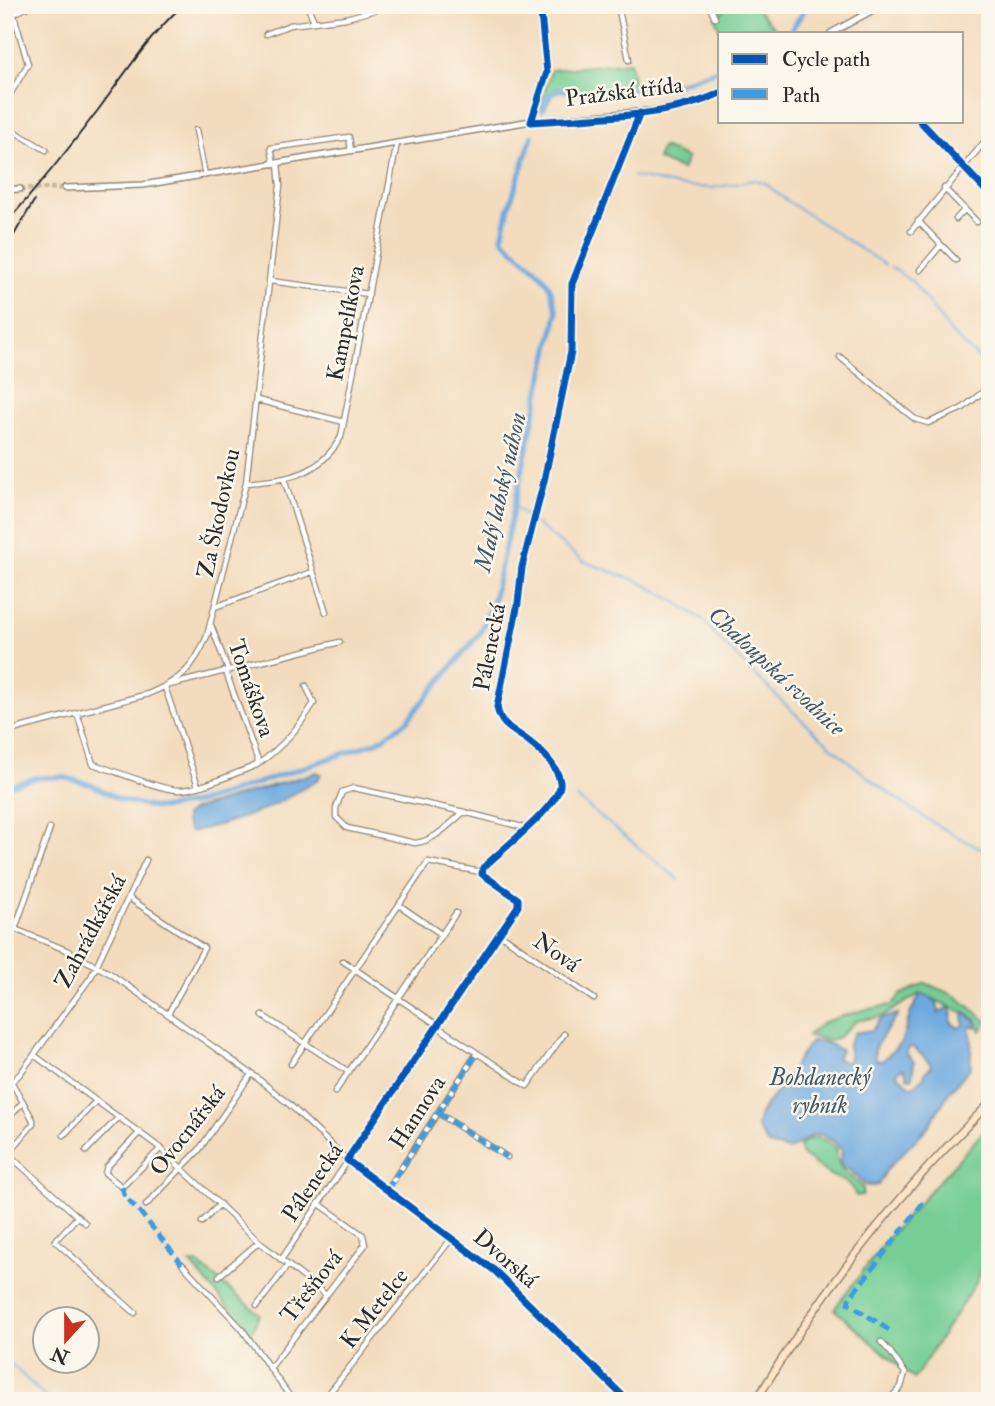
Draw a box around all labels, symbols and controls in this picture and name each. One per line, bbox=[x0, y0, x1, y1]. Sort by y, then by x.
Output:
legend bbox=[718, 32, 964, 122]
text: Cycle path bbox=[782, 46, 870, 73]
street label: Pražská třída bbox=[564, 70, 685, 113]
text: Path bbox=[782, 82, 820, 109]
street label: Kampelíkova bbox=[320, 262, 372, 384]
water label: Malý labský náhon bbox=[467, 409, 534, 577]
street label: Za Škodovkou bbox=[191, 446, 246, 580]
street label: Pálenecká bbox=[467, 600, 512, 693]
water label: Chaloupská svodnice bbox=[701, 600, 853, 744]
street label: Tomáškova bbox=[221, 636, 282, 741]
street label: Zahrádkářská bbox=[48, 869, 133, 993]
street label: Nová bbox=[528, 926, 586, 979]
water label: Bohdanecký rybník bbox=[768, 1062, 872, 1121]
street label: Hannova bbox=[383, 1069, 452, 1155]
street label: Ovocnářská bbox=[143, 1079, 232, 1181]
street label: Pálenecká bbox=[276, 1137, 350, 1227]
street label: Dvorská bbox=[467, 1222, 544, 1295]
street label: Třešňová bbox=[274, 1244, 349, 1329]
street label: K Metelce bbox=[334, 1262, 415, 1354]
north arrow bbox=[32, 1304, 102, 1374]
text: N bbox=[47, 1340, 73, 1370]

